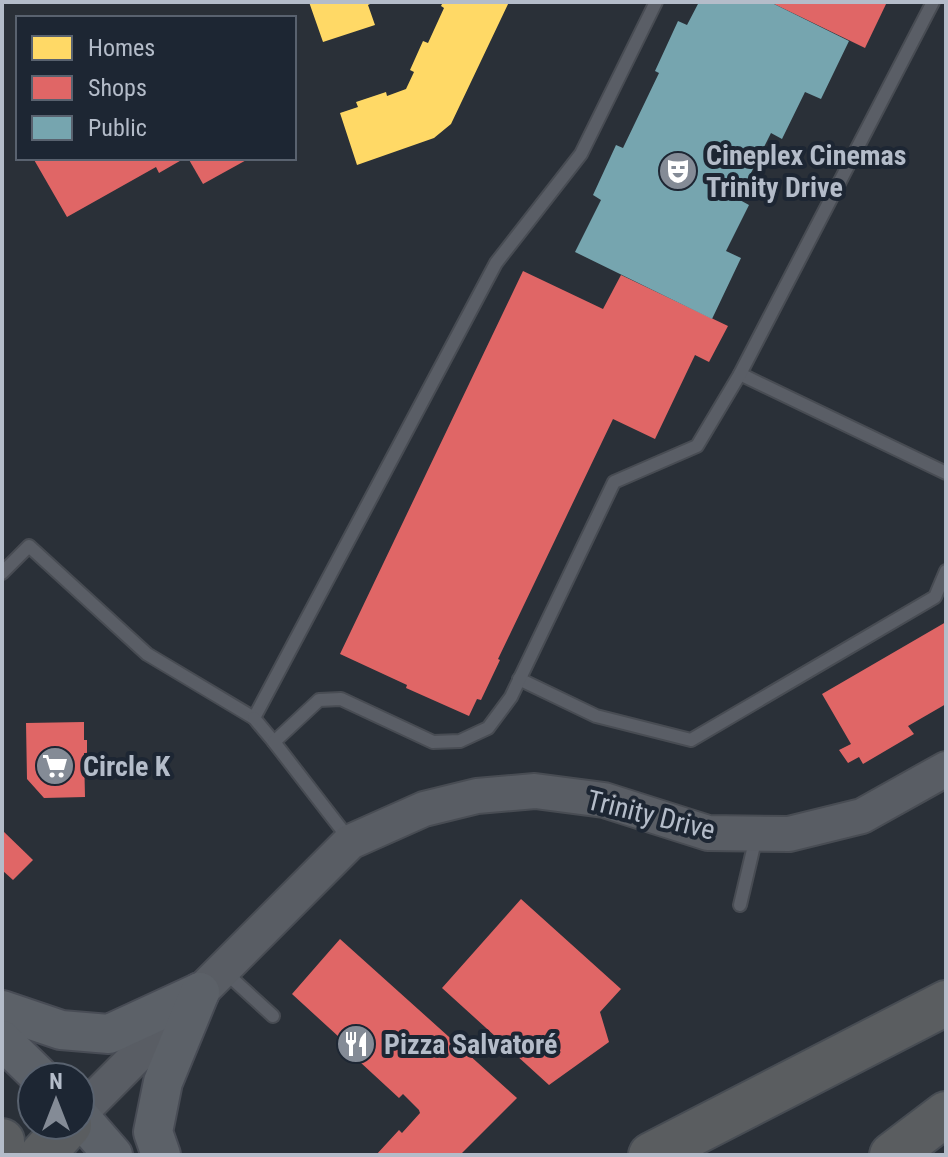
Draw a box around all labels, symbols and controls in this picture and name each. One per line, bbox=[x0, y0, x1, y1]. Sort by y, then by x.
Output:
legend bbox=[16, 16, 296, 160]
text: Homes bbox=[88, 34, 155, 62]
text: Shops bbox=[88, 74, 147, 102]
text: Public bbox=[88, 114, 147, 142]
place label: Cineplex Cinemas Trinity Drive bbox=[706, 139, 906, 204]
theatre icon: Cineplex Cinemas Trinity Drive bbox=[657, 150, 699, 192]
supermarket icon: Circle K bbox=[34, 745, 76, 787]
place label: Circle K bbox=[83, 750, 171, 783]
street label: Trinity Drive bbox=[584, 783, 718, 847]
restaurant icon: Pizza Salvatoré bbox=[335, 1023, 377, 1065]
place label: Pizza Salvatoré bbox=[384, 1028, 557, 1061]
north arrow bbox=[16, 1061, 96, 1141]
text: N bbox=[49, 1069, 63, 1094]

